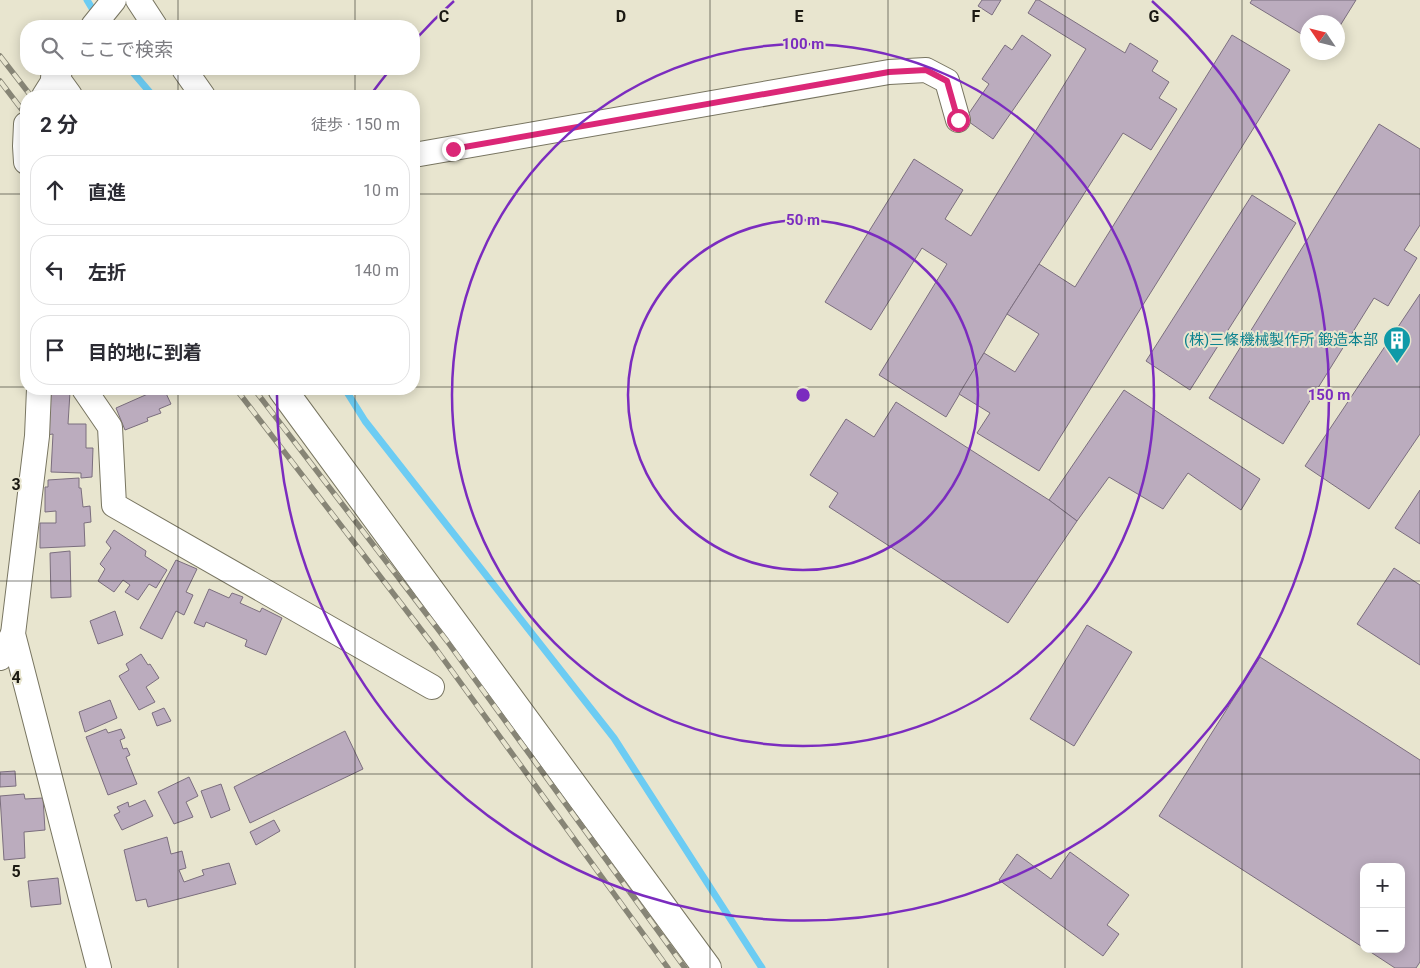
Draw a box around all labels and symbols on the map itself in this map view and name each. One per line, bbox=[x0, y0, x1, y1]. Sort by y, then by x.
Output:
text: C bbox=[439, 7, 449, 26]
text: D bbox=[616, 7, 626, 26]
text: E bbox=[795, 7, 804, 26]
text: F bbox=[972, 7, 981, 26]
text: G bbox=[1149, 7, 1160, 26]
north arrow bbox=[1300, 15, 1345, 60]
text: 100 m bbox=[782, 35, 824, 53]
route start bbox=[947, 109, 970, 132]
route end bbox=[442, 138, 465, 161]
text: 50 m bbox=[786, 211, 820, 229]
building icon: (株)三條機械製作所 鍛造本部 bbox=[1382, 325, 1412, 364]
place label: (株)三條機械製作所 鍛造本部 bbox=[1184, 331, 1378, 349]
centre of rings bbox=[794, 386, 812, 404]
text: 150 m bbox=[1308, 386, 1350, 404]
text: 3 bbox=[11, 475, 21, 494]
text: 4 bbox=[11, 668, 21, 687]
text: 5 bbox=[11, 862, 21, 881]

